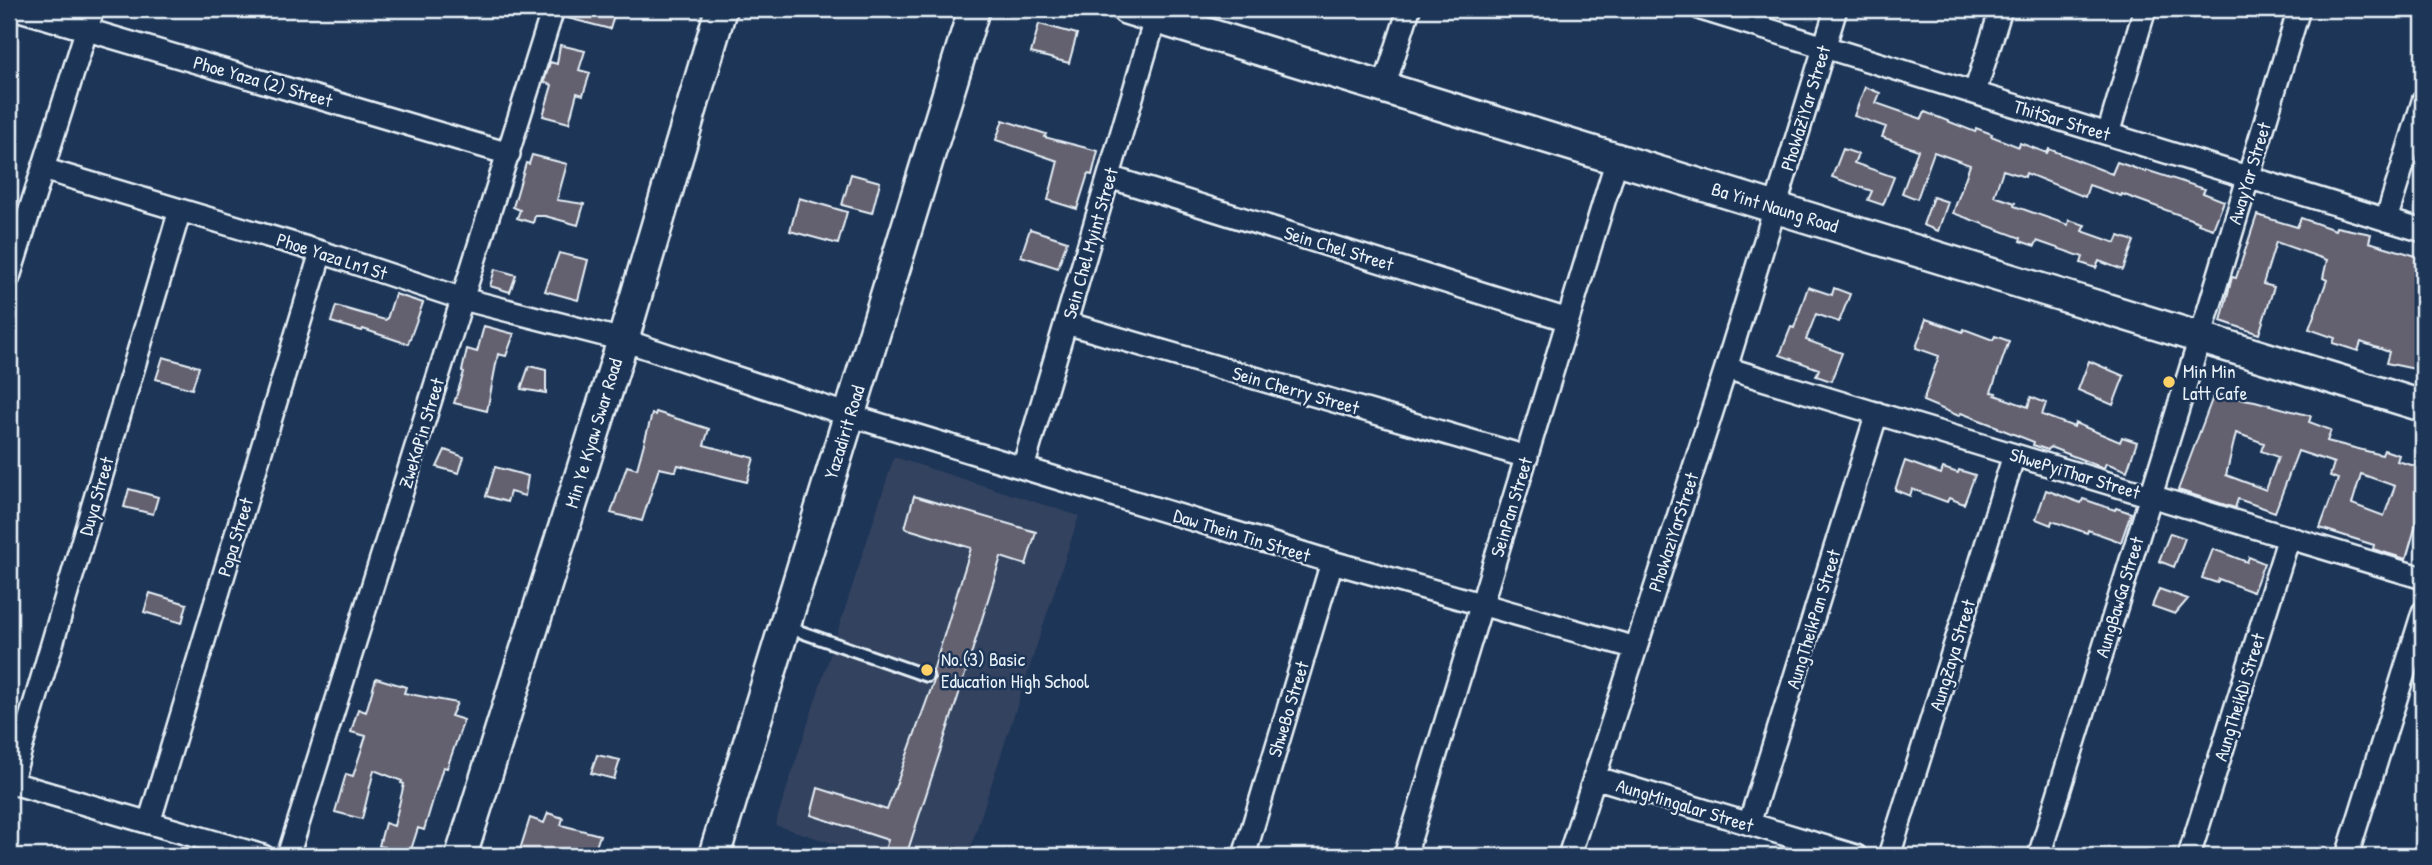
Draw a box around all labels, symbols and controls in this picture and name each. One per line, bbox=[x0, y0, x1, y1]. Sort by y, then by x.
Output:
street label: PhoWaZiYar Street bbox=[1774, 42, 1837, 174]
street label: Phoe Yaza (2) Street bbox=[191, 49, 336, 113]
street label: ThitSar Street bbox=[2010, 93, 2114, 147]
street label: AwayYar Street bbox=[2221, 118, 2277, 227]
street label: Sein Chel Myint Street bbox=[1056, 164, 1124, 322]
street label: Ba Yint Naung Road bbox=[1708, 175, 1842, 239]
street label: Sein Chel Street bbox=[1281, 219, 1397, 277]
street label: Phoe Yaza Ln1 St bbox=[273, 226, 391, 286]
street label: Min Ye Kyaw Swar Road bbox=[558, 354, 628, 511]
place label: Min Min Latt Cafe bbox=[2183, 358, 2248, 406]
street label: Sein Cherry Street bbox=[1230, 359, 1363, 421]
street label: ZweKaPin Street bbox=[392, 374, 450, 491]
marker: Min Min Latt Cafe bbox=[2161, 374, 2177, 390]
street label: Yazadirit Road bbox=[817, 381, 871, 482]
street label: ShwePyiThar Street bbox=[2007, 441, 2144, 505]
street label: Duya Street bbox=[72, 453, 120, 538]
street label: SeinPan Street bbox=[1484, 454, 1539, 560]
street label: PhoWaziYarStreet bbox=[1642, 469, 1705, 595]
street label: Popa Street bbox=[211, 494, 259, 580]
street label: Daw Thein Tin Street bbox=[1170, 502, 1314, 568]
street label: AungBawGa Street bbox=[2088, 533, 2150, 661]
street label: AungTheikPan Street bbox=[1779, 546, 1847, 692]
street label: AungZaya Street bbox=[1923, 596, 1981, 714]
street label: AungTheikDi Street bbox=[2207, 629, 2271, 764]
place label: No.(3) Basic Education High School bbox=[941, 646, 1090, 694]
street label: ShweBo Street bbox=[1261, 657, 1315, 760]
marker: No.(3) Basic Education High School bbox=[919, 662, 935, 678]
street label: AungMingalar Street bbox=[1613, 772, 1757, 838]

